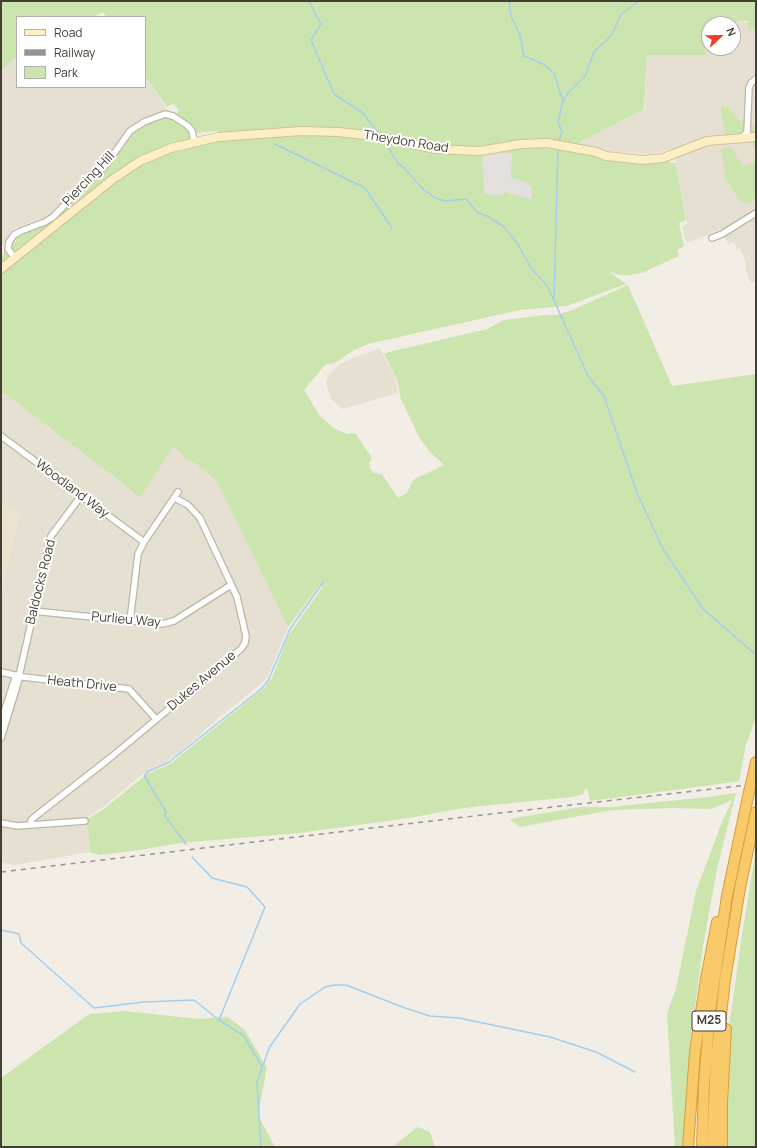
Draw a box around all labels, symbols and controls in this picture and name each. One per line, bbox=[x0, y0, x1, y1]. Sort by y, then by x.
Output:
legend bbox=[16, 16, 146, 88]
north arrow bbox=[701, 16, 741, 56]
text: Road bbox=[54, 24, 82, 41]
text: N bbox=[723, 25, 740, 38]
text: Railway bbox=[54, 44, 95, 61]
text: Park bbox=[54, 64, 78, 81]
street label: Theydon Road bbox=[362, 128, 450, 156]
street label: Piercing Hill bbox=[60, 148, 118, 210]
street label: Woodland Way bbox=[32, 456, 112, 522]
street label: Baldocks Road bbox=[23, 538, 59, 626]
street label: Purlieu Way bbox=[91, 609, 161, 631]
street label: Dukes Avenue bbox=[165, 648, 239, 714]
street label: Heath Drive bbox=[47, 673, 117, 695]
road number: M25 bbox=[692, 1011, 726, 1031]

